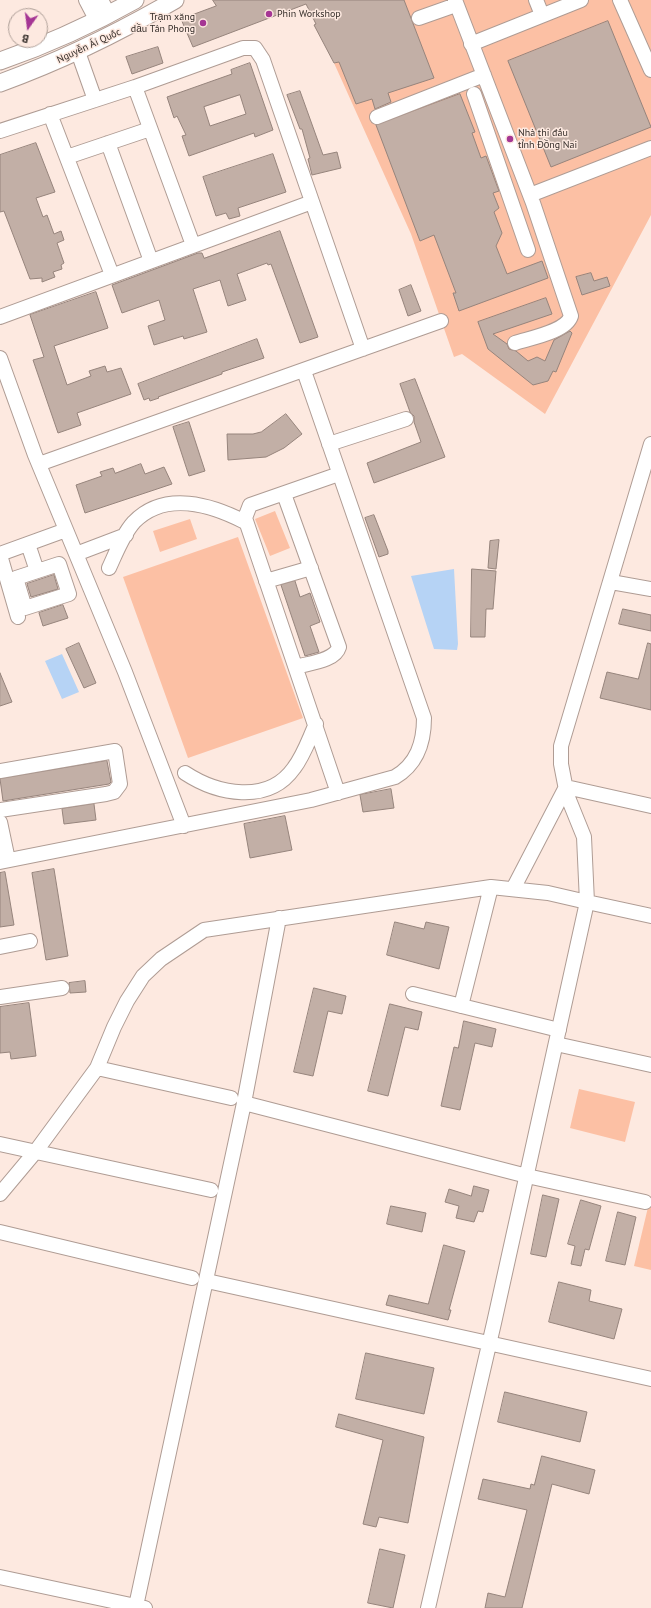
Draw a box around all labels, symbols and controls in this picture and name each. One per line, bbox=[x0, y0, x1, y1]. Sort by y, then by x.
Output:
north arrow bbox=[8, 8, 48, 48]
place label: Phin Workshop bbox=[277, 8, 341, 20]
marker: Phin Workshop bbox=[264, 9, 274, 19]
place label: Trạm xăng dầu Tân Phong bbox=[131, 11, 195, 34]
marker: Trạm xăng dầu Tân Phong bbox=[198, 18, 208, 28]
street label: Nguyễn Ái Quốc bbox=[55, 26, 123, 66]
text: B bbox=[20, 31, 30, 46]
place label: Nhà thi đấu tỉnh Đồng Nai bbox=[518, 127, 577, 150]
marker: Nhà thi đấu tỉnh Đồng Nai bbox=[505, 134, 515, 144]

